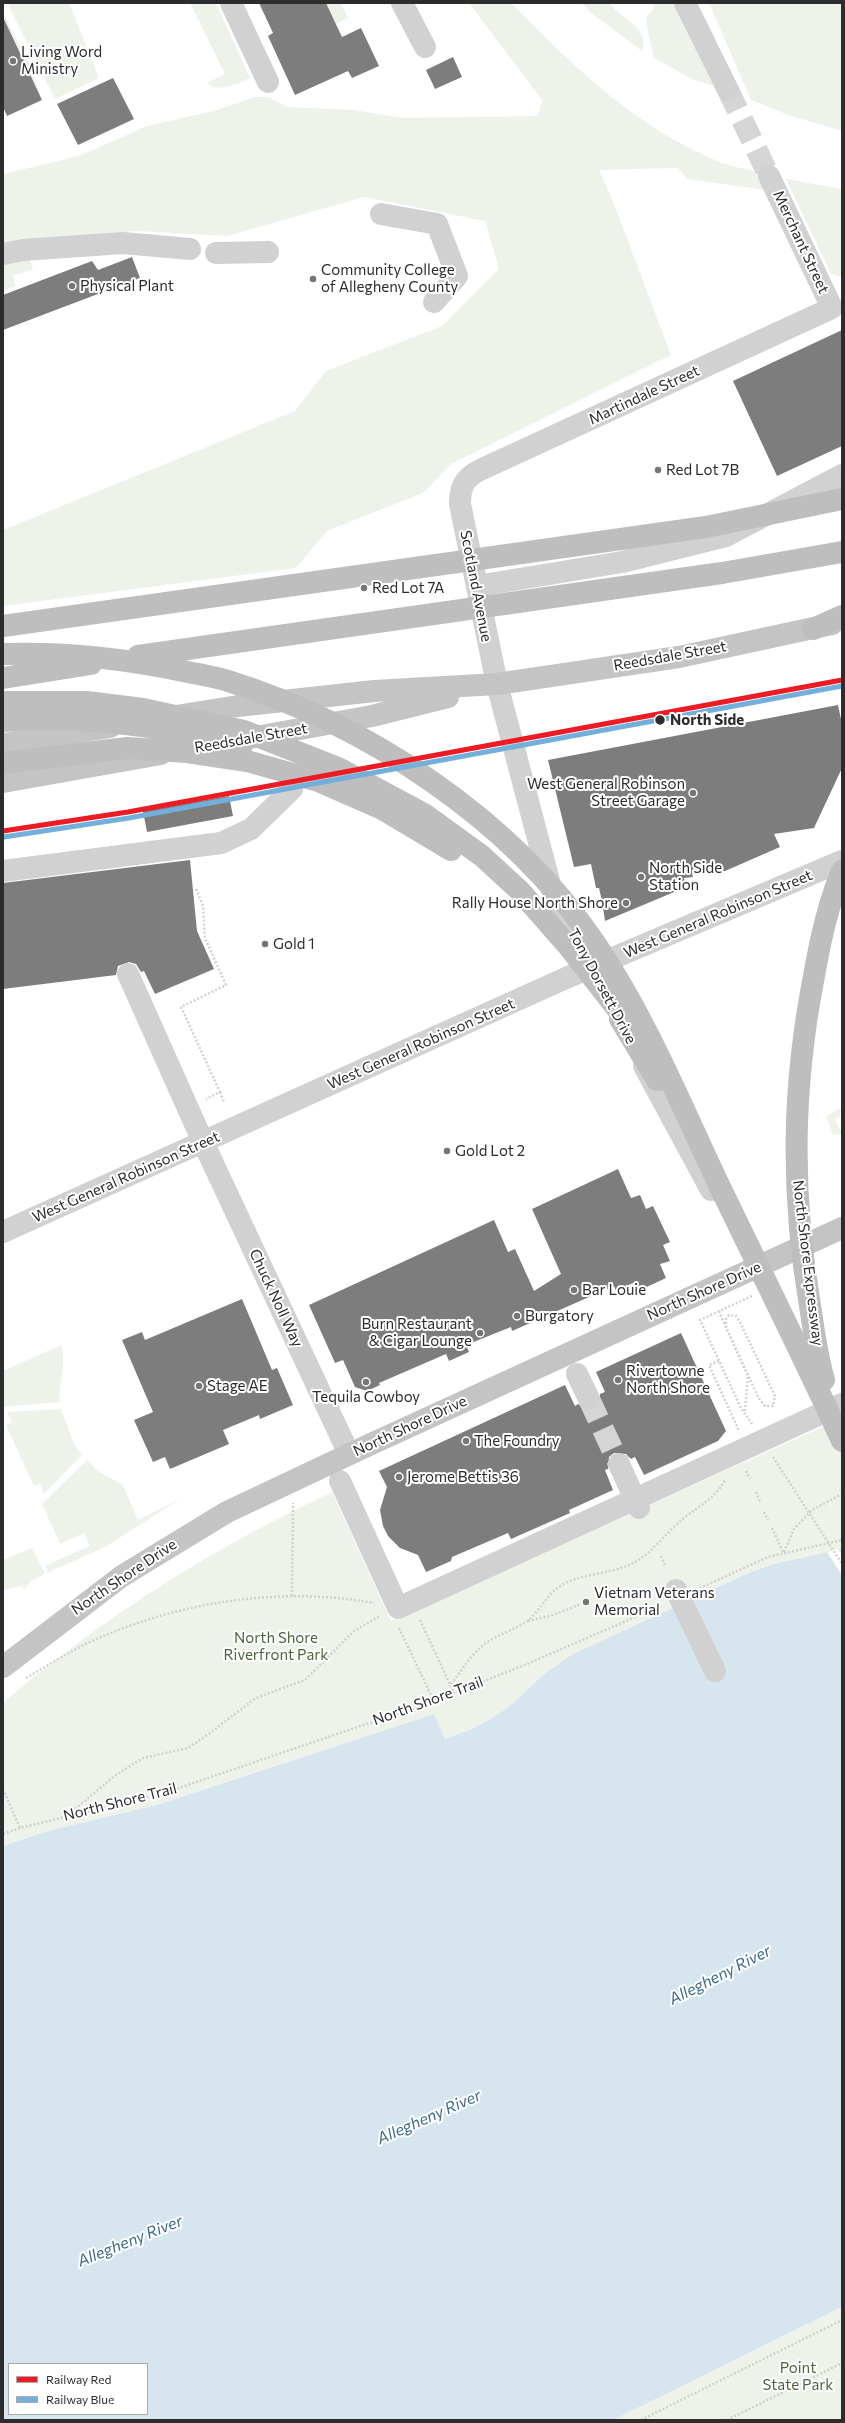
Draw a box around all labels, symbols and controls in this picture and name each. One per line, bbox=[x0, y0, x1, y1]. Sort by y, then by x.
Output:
place label: Living Word Ministry bbox=[21, 43, 102, 78]
marker: Living Word Ministry bbox=[8, 56, 18, 66]
street label: Merchant Street bbox=[769, 188, 833, 296]
place label: Community College of Allegheny County bbox=[321, 261, 458, 296]
marker: Community College of Allegheny County bbox=[308, 274, 318, 284]
place label: Physical Plant bbox=[80, 277, 174, 295]
marker: Physical Plant bbox=[67, 281, 77, 291]
street label: Martindale Street bbox=[586, 361, 702, 429]
place label: Red Lot 7B bbox=[666, 461, 739, 479]
marker: Red Lot 7B bbox=[653, 465, 663, 475]
street label: Scotland Avenue bbox=[456, 529, 496, 643]
place label: Red Lot 7A bbox=[372, 579, 444, 597]
marker: Red Lot 7A bbox=[359, 583, 369, 593]
street label: Reedsdale Street bbox=[612, 637, 728, 675]
place label: North Side bbox=[670, 711, 744, 729]
marker: North Side bbox=[653, 713, 667, 727]
street label: Reedsdale Street bbox=[193, 719, 309, 757]
place label: West General Robinson Street Garage bbox=[527, 775, 685, 810]
marker: West General Robinson Street Garage bbox=[688, 788, 698, 798]
place label: North Side Station bbox=[649, 859, 722, 894]
street label: West General Robinson Street bbox=[621, 866, 815, 962]
marker: North Side Station bbox=[636, 872, 646, 882]
place label: Rally House North Shore bbox=[452, 894, 618, 912]
marker: Rally House North Shore bbox=[621, 898, 631, 908]
street label: Tony Dorsett Drive bbox=[564, 925, 640, 1047]
place label: Gold 1 bbox=[273, 935, 315, 953]
marker: Gold 1 bbox=[260, 939, 270, 949]
street label: West General Robinson Street bbox=[325, 994, 517, 1094]
street label: West General Robinson Street bbox=[30, 1127, 222, 1227]
place label: Gold Lot 2 bbox=[455, 1142, 525, 1160]
marker: Gold Lot 2 bbox=[442, 1146, 452, 1156]
street label: North Shore Expressway bbox=[789, 1179, 827, 1347]
street label: Chuck Noll Way bbox=[245, 1246, 307, 1350]
street label: North Shore Drive bbox=[644, 1258, 764, 1324]
place label: Bar Louie bbox=[582, 1281, 646, 1299]
marker: Bar Louie bbox=[569, 1285, 579, 1295]
place label: Burgatory bbox=[525, 1307, 594, 1325]
marker: Burgatory bbox=[512, 1311, 522, 1321]
place label: Burn Restaurant & Cigar Lounge bbox=[361, 1315, 472, 1350]
marker: Burn Restaurant & Cigar Lounge bbox=[475, 1328, 485, 1338]
place label: Rivertowne North Shore bbox=[626, 1362, 710, 1397]
marker: Rivertowne North Shore bbox=[613, 1375, 623, 1385]
place label: Stage AE bbox=[207, 1377, 268, 1395]
marker: Tequila Cowboy bbox=[361, 1377, 371, 1387]
marker: Stage AE bbox=[194, 1381, 204, 1391]
place label: Tequila Cowboy bbox=[312, 1388, 420, 1406]
street label: North Shore Drive bbox=[350, 1392, 470, 1460]
place label: The Foundry bbox=[474, 1432, 560, 1450]
marker: The Foundry bbox=[461, 1436, 471, 1446]
place label: Jerome Bettis 36 bbox=[407, 1468, 519, 1486]
marker: Jerome Bettis 36 bbox=[394, 1472, 404, 1482]
street label: North Shore Drive bbox=[68, 1535, 180, 1619]
place label: Vietnam Veterans Memorial bbox=[594, 1584, 715, 1619]
marker: Vietnam Veterans Memorial bbox=[581, 1597, 591, 1607]
park label: North Shore Riverfront Park bbox=[224, 1629, 328, 1664]
street label: North Shore Trail bbox=[370, 1673, 486, 1729]
street label: North Shore Trail bbox=[61, 1779, 179, 1825]
water label: Allegheny River bbox=[666, 1941, 774, 2009]
water label: Allegheny River bbox=[374, 2085, 484, 2149]
water label: Allegheny River bbox=[75, 2211, 185, 2271]
park label: Point State Park bbox=[763, 2359, 833, 2394]
legend bbox=[8, 2363, 148, 2415]
text: Railway Red bbox=[46, 2372, 111, 2386]
text: Railway Blue bbox=[46, 2392, 114, 2406]

